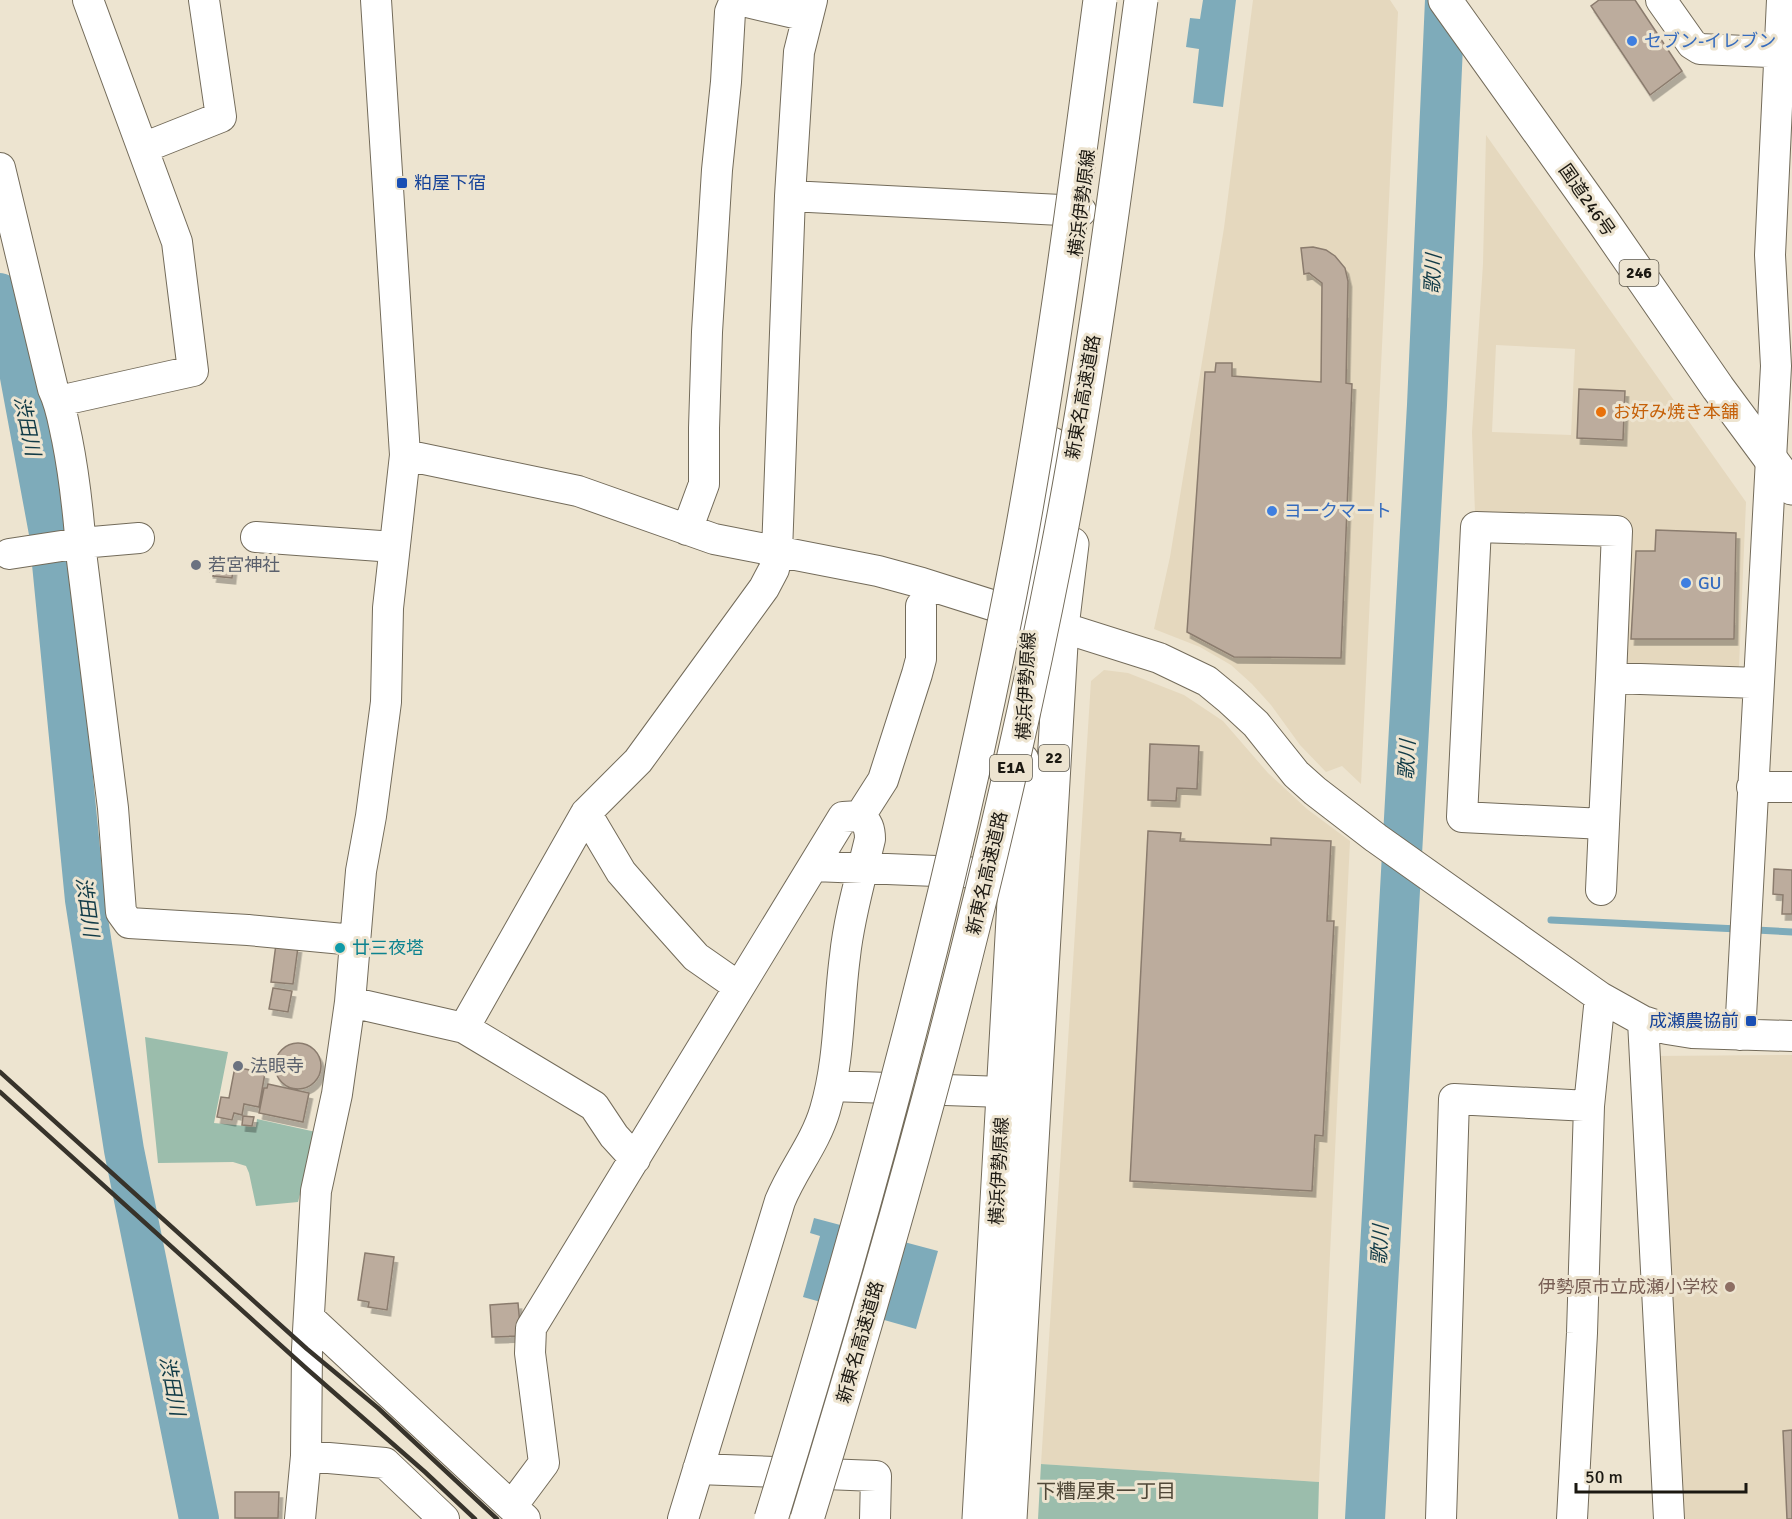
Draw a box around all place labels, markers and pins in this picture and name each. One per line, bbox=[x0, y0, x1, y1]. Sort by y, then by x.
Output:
place label: セブン-イレブン bbox=[1644, 30, 1776, 52]
marker: セブン-イレブン bbox=[1625, 34, 1639, 48]
place label: 粕屋下宿 bbox=[414, 172, 486, 194]
marker: 粕屋下宿 bbox=[395, 176, 409, 190]
place label: お好み焼き本舗 bbox=[1613, 401, 1739, 423]
marker: お好み焼き本舗 bbox=[1594, 405, 1608, 419]
place label: ヨークマート bbox=[1284, 500, 1392, 522]
marker: ヨークマート bbox=[1265, 504, 1279, 518]
place label: 若宮神社 bbox=[208, 554, 280, 576]
marker: 若宮神社 bbox=[189, 558, 203, 572]
place label: GU bbox=[1698, 572, 1722, 594]
marker: GU bbox=[1679, 576, 1693, 590]
place label: 廿三夜塔 bbox=[352, 937, 424, 959]
marker: 廿三夜塔 bbox=[333, 941, 347, 955]
place label: 成瀬農協前 bbox=[1649, 1010, 1739, 1032]
marker: 成瀬農協前 bbox=[1744, 1014, 1758, 1028]
place label: 法眼寺 bbox=[250, 1055, 304, 1077]
marker: 法眼寺 bbox=[231, 1059, 245, 1073]
place label: 伊勢原市立成瀬小学校 bbox=[1538, 1276, 1718, 1298]
marker: 伊勢原市立成瀬小学校 bbox=[1723, 1280, 1737, 1294]

